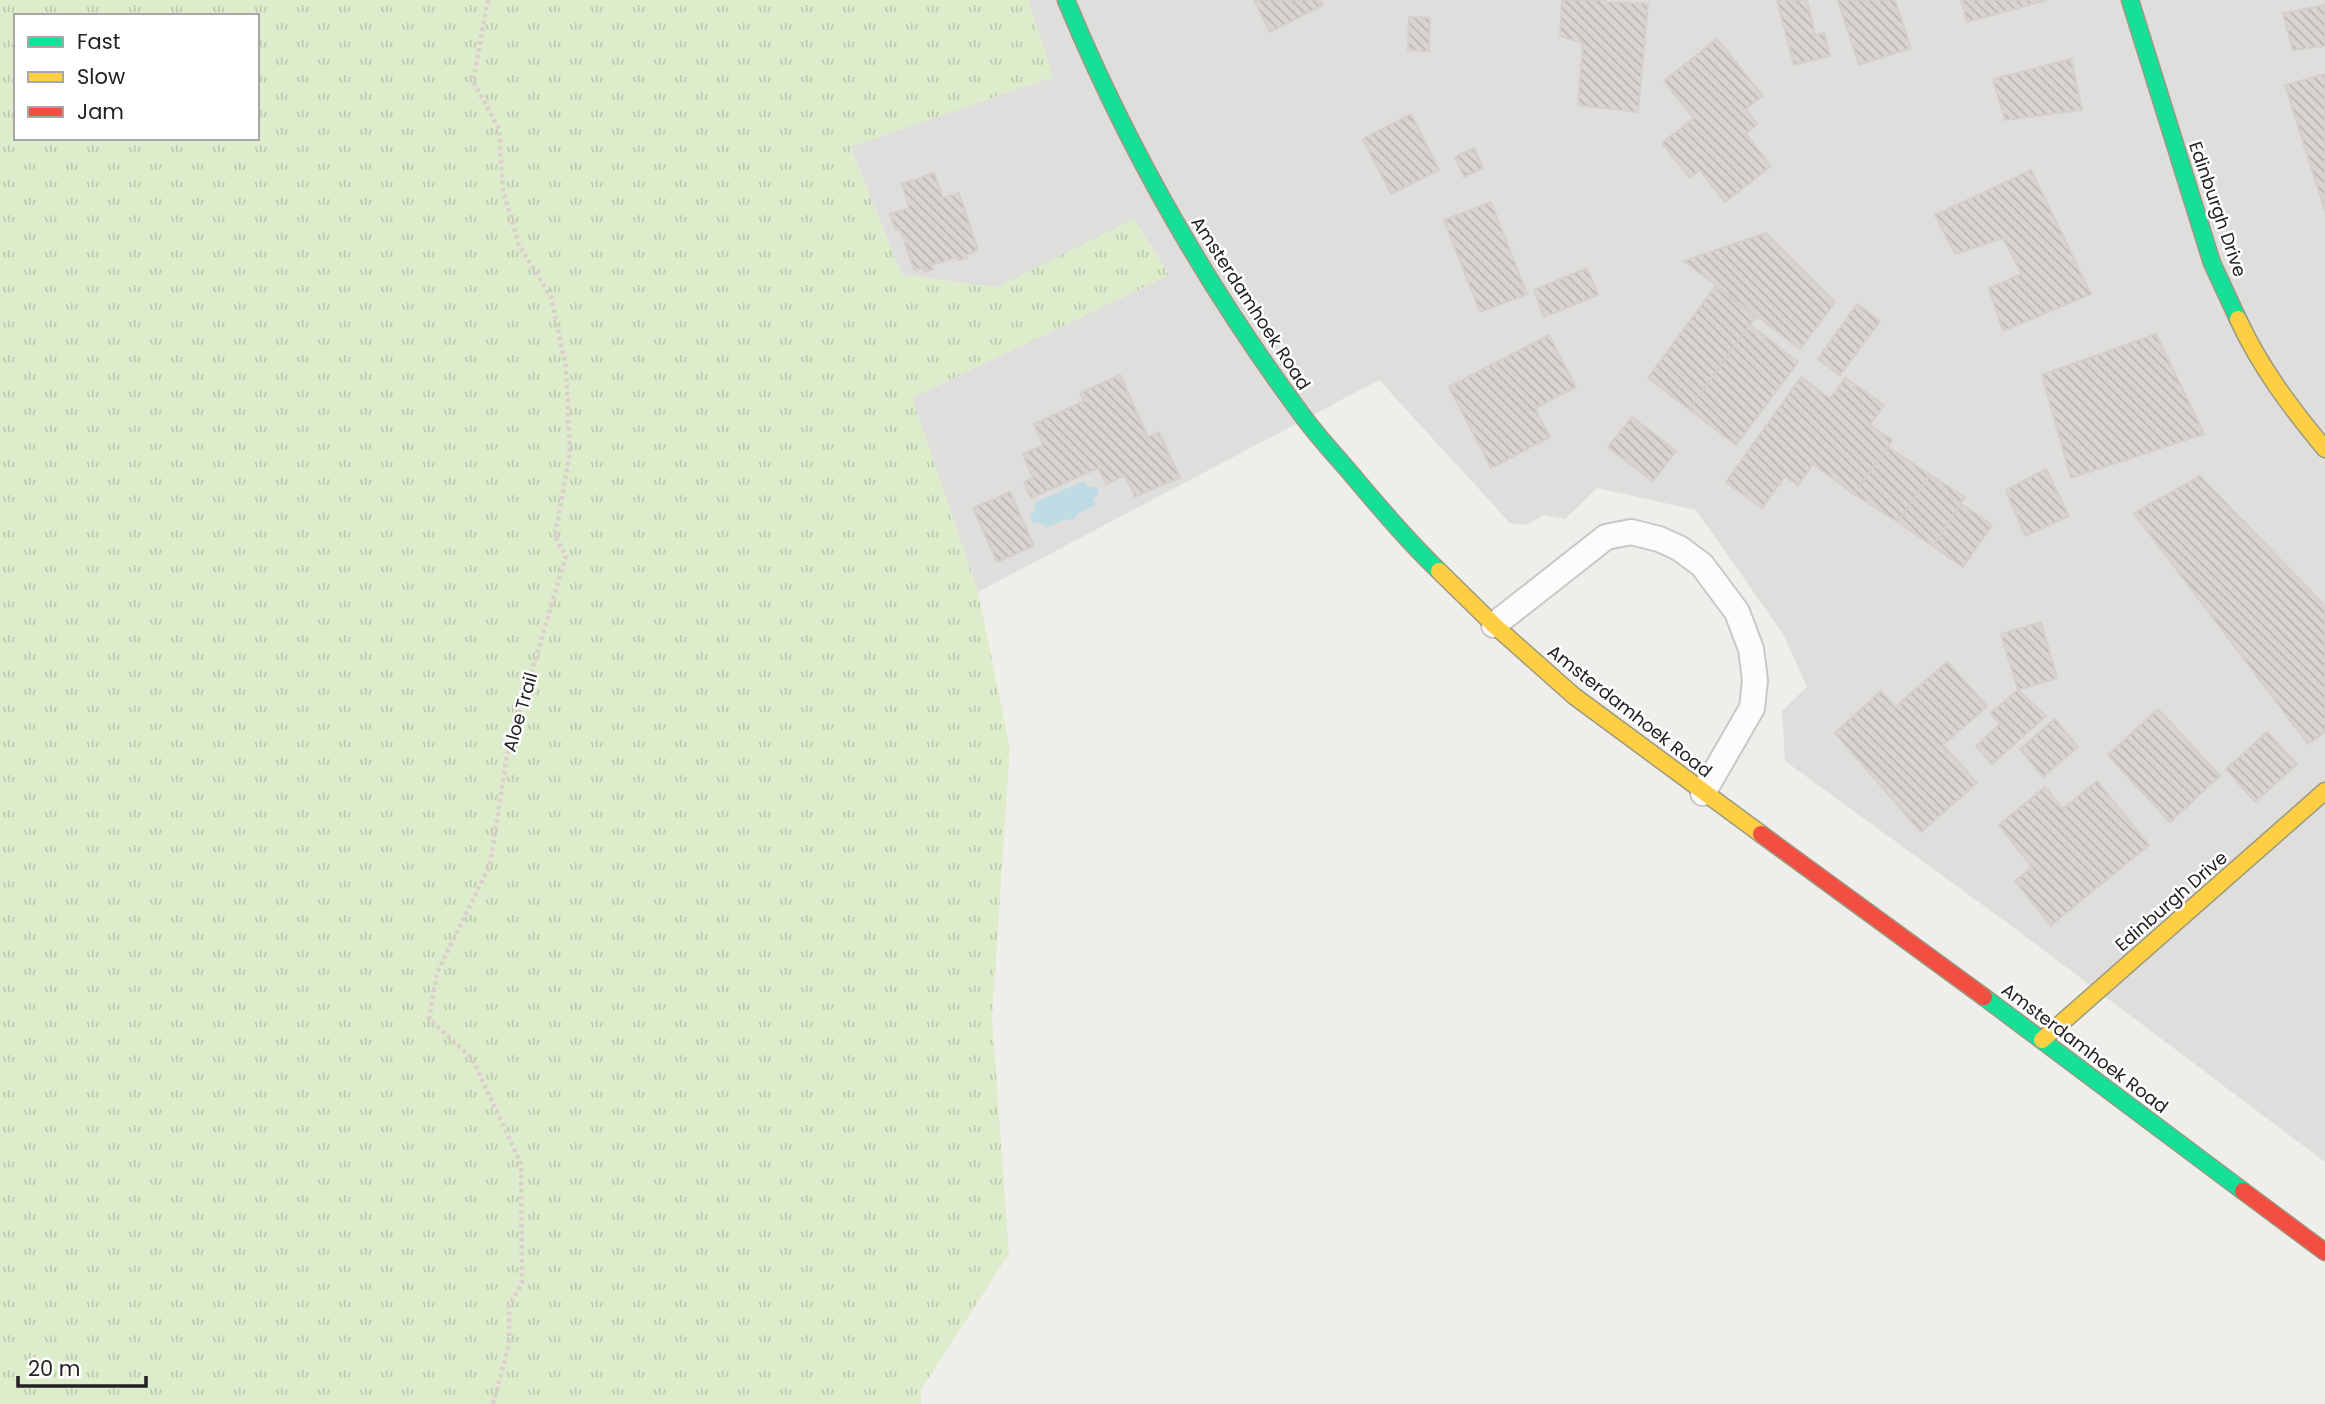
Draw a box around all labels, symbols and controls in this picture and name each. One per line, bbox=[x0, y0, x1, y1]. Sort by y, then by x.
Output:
legend bbox=[14, 14, 259, 140]
text: Fast bbox=[77, 27, 120, 56]
text: Slow bbox=[77, 62, 125, 91]
text: Jam bbox=[77, 97, 124, 126]
street label: Edinburgh Drive bbox=[2183, 138, 2253, 280]
street label: Amsterdamhoek Road bbox=[1185, 211, 1317, 395]
street label: Amsterdamhoek Road bbox=[1543, 639, 1717, 783]
street label: Aloe Trail bbox=[497, 669, 543, 755]
street label: Edinburgh Drive bbox=[2109, 845, 2233, 957]
street label: Amsterdamhoek Road bbox=[1997, 977, 2173, 1119]
scale bar bbox=[18, 1344, 145, 1388]
text: 20 m bbox=[28, 1354, 81, 1383]

